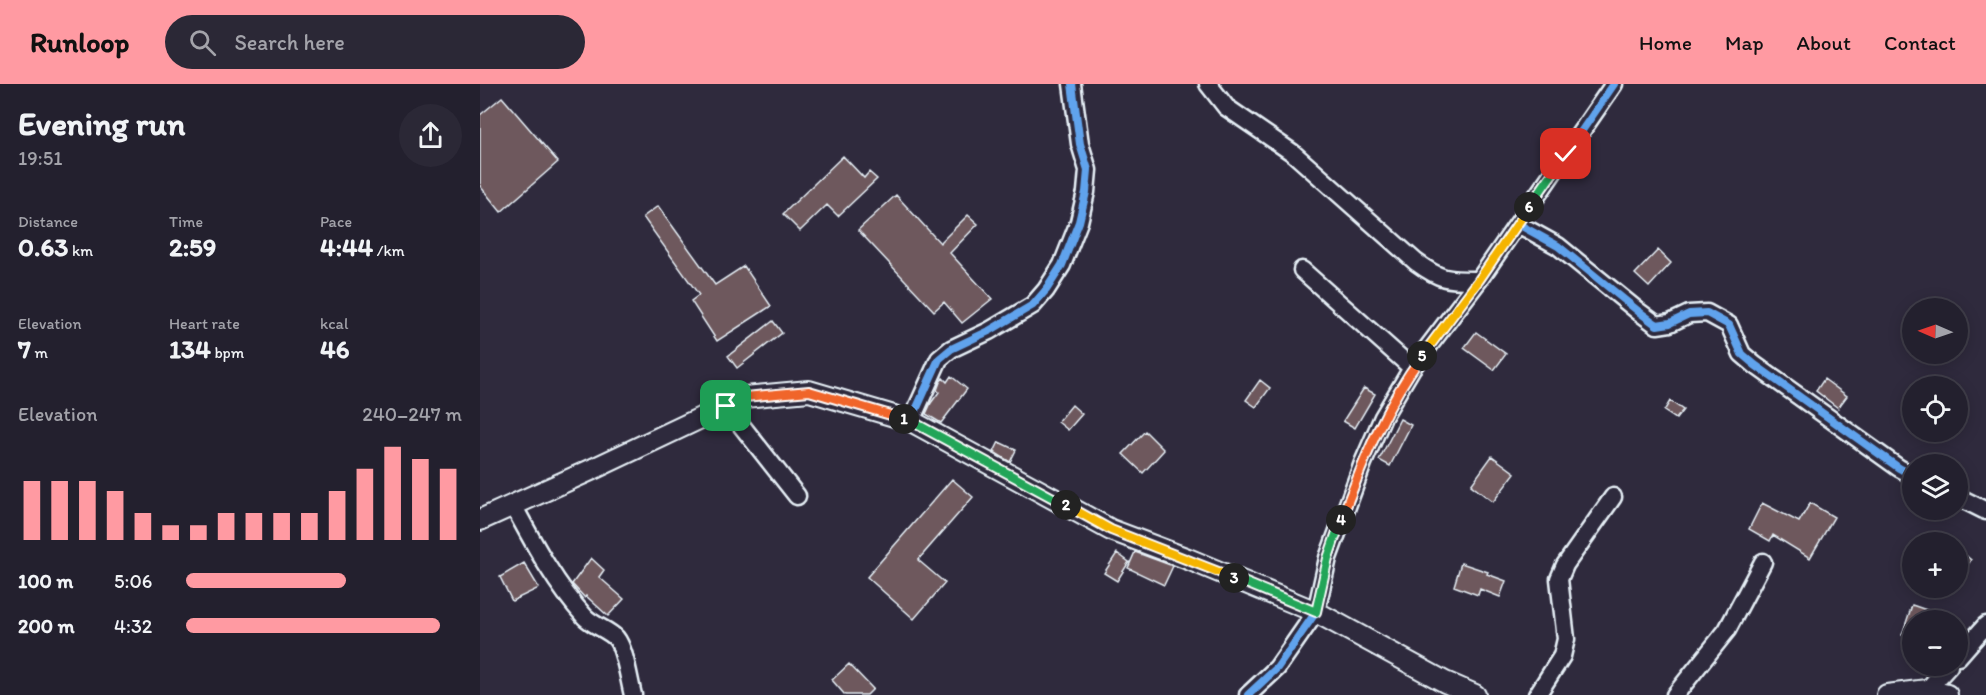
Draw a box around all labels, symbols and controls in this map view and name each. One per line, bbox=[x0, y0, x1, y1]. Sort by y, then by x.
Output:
search box bbox=[165, 15, 585, 69]
text: Runloop bbox=[30, 25, 129, 59]
icon: search bbox=[186, 26, 219, 59]
text: Search here bbox=[234, 29, 345, 56]
text: Home bbox=[1639, 30, 1692, 55]
text: Map bbox=[1725, 30, 1764, 55]
text: About bbox=[1797, 30, 1851, 55]
text: Contact bbox=[1884, 30, 1956, 55]
text: Evening run bbox=[18, 104, 185, 143]
button: share bbox=[399, 104, 462, 167]
pin bbox=[1540, 128, 1591, 179]
icon: check bbox=[1549, 137, 1582, 170]
text: 19:51 bbox=[18, 146, 62, 170]
pin: 6 bbox=[1514, 192, 1544, 222]
text: 6 bbox=[1525, 197, 1533, 216]
text: Distance bbox=[18, 212, 78, 231]
text: Time bbox=[169, 212, 203, 231]
text: Pace bbox=[320, 212, 352, 231]
text: 0.63 bbox=[18, 231, 68, 263]
text: 2:59 bbox=[169, 231, 216, 263]
text: 4:44 bbox=[320, 231, 373, 263]
text: km bbox=[68, 241, 93, 260]
text: /km bbox=[373, 241, 405, 260]
north arrow bbox=[1902, 298, 1968, 364]
map controls bbox=[1902, 298, 1968, 676]
text: Elevation bbox=[18, 314, 82, 333]
text: Heart rate bbox=[169, 314, 240, 333]
text: kcal bbox=[320, 314, 348, 333]
text: 7 bbox=[18, 333, 31, 365]
text: 134 bbox=[169, 333, 211, 365]
text: 46 bbox=[320, 333, 349, 365]
pin: 5 bbox=[1407, 341, 1437, 371]
text: m bbox=[31, 343, 48, 362]
text: bpm bbox=[211, 343, 244, 362]
text: 5 bbox=[1418, 346, 1426, 365]
button: locate bbox=[1902, 376, 1968, 442]
pin bbox=[700, 380, 751, 431]
icon: arrive bbox=[709, 389, 742, 422]
text: Elevation bbox=[18, 402, 97, 426]
text: 240–247 m bbox=[362, 402, 462, 426]
pin: 1 bbox=[889, 404, 919, 434]
text: 1 bbox=[900, 409, 908, 428]
button: layers bbox=[1902, 454, 1968, 520]
pin: 2 bbox=[1051, 490, 1081, 520]
text: 2 bbox=[1062, 495, 1070, 514]
pin: 4 bbox=[1326, 505, 1356, 535]
text: 4 bbox=[1336, 510, 1346, 529]
button: + bbox=[1902, 532, 1968, 598]
pin: 3 bbox=[1219, 563, 1249, 593]
text: 3 bbox=[1230, 568, 1238, 587]
text: 100 m bbox=[18, 569, 73, 593]
text: 5:06 bbox=[114, 569, 152, 593]
button: − bbox=[1902, 610, 1968, 676]
text: 200 m bbox=[18, 614, 74, 638]
text: 4:32 bbox=[114, 614, 152, 638]

